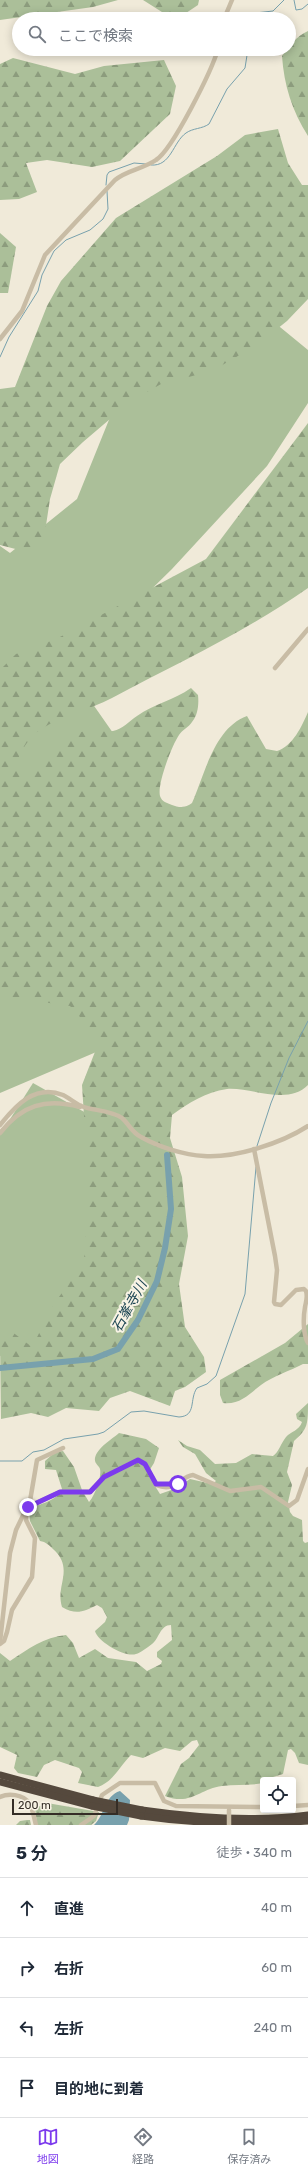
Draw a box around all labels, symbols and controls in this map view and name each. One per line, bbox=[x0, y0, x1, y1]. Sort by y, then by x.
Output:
search box bbox=[12, 12, 296, 56]
icon: search bbox=[26, 23, 48, 45]
text: ここで検索 bbox=[58, 27, 133, 45]
water label: 石峯寺川 bbox=[108, 1276, 151, 1335]
route start bbox=[169, 1475, 187, 1493]
route end bbox=[19, 1498, 37, 1516]
map controls bbox=[260, 1777, 296, 1813]
button: locate bbox=[260, 1777, 296, 1813]
scale bar bbox=[12, 1797, 118, 1816]
text: 200 m bbox=[18, 1799, 51, 1812]
text: 5 分 bbox=[16, 1843, 48, 1863]
text: 徒歩 · 340 m bbox=[216, 1845, 292, 1860]
icon: ahead bbox=[16, 1897, 38, 1919]
text: 直進 bbox=[54, 1900, 84, 1918]
text: 40 m bbox=[261, 1900, 292, 1915]
icon: right bbox=[16, 1957, 38, 1979]
text: 右折 bbox=[54, 1960, 84, 1978]
text: 60 m bbox=[261, 1960, 292, 1975]
icon: left bbox=[16, 2017, 38, 2039]
text: 左折 bbox=[54, 2020, 84, 2038]
text: 240 m bbox=[253, 2020, 292, 2035]
icon: arrive bbox=[16, 2077, 38, 2099]
text: 目的地に到着 bbox=[54, 2080, 144, 2098]
tab: 地図 bbox=[37, 2126, 59, 2166]
tab: 経路 bbox=[132, 2126, 154, 2166]
tab: 保存済み bbox=[227, 2126, 271, 2166]

